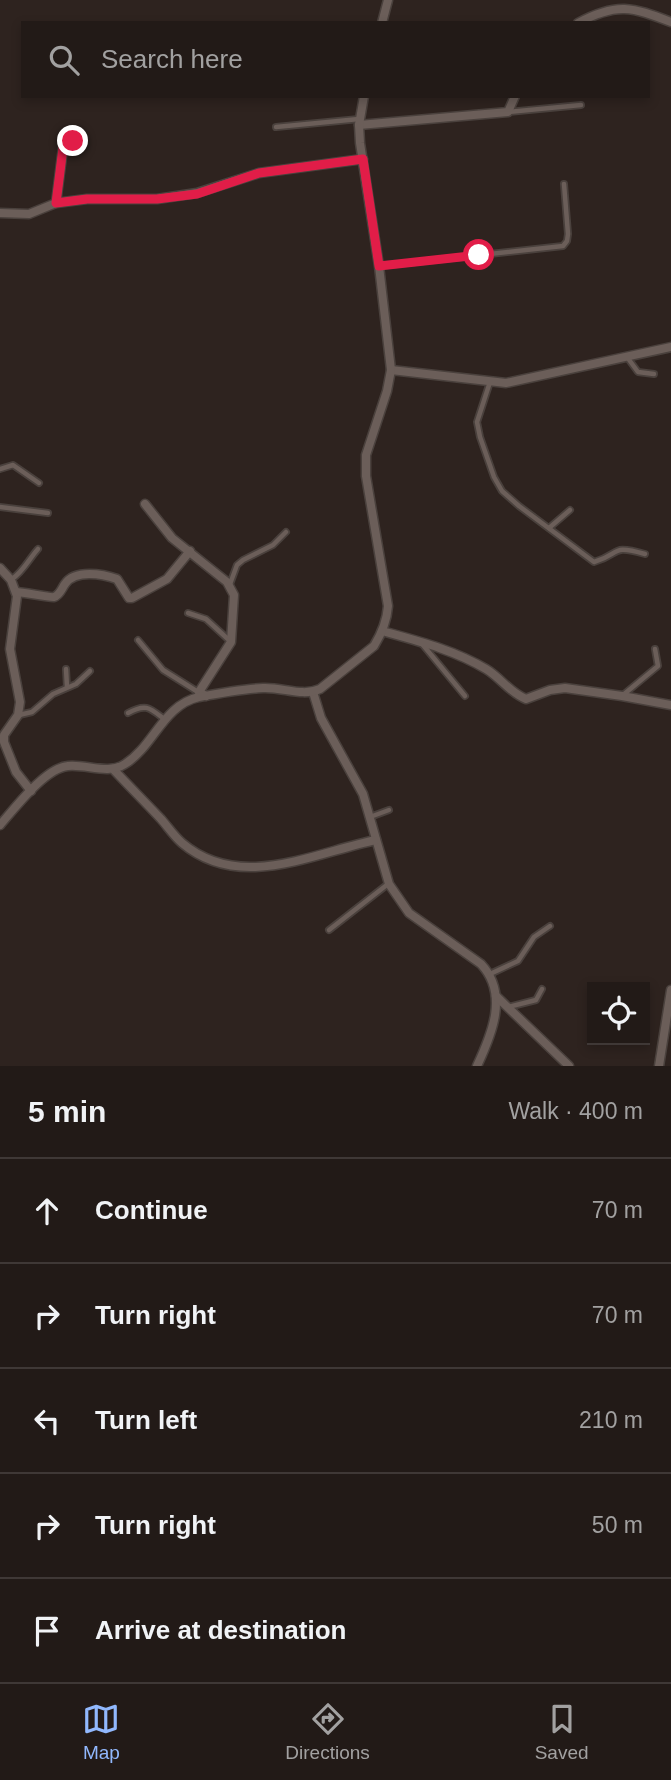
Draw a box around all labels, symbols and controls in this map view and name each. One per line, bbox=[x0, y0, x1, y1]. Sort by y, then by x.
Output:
search box bbox=[21, 21, 650, 98]
icon: search bbox=[45, 41, 83, 79]
text: Search here bbox=[101, 44, 243, 74]
route end bbox=[57, 125, 88, 156]
route start bbox=[463, 239, 494, 270]
map controls bbox=[587, 982, 650, 1045]
button: locate bbox=[587, 982, 650, 1045]
text: 5 min bbox=[28, 1095, 106, 1128]
text: Walk · 400 m bbox=[508, 1098, 643, 1124]
icon: ahead bbox=[28, 1192, 66, 1230]
text: Continue bbox=[95, 1195, 208, 1225]
text: 70 m bbox=[592, 1197, 643, 1223]
icon: right bbox=[28, 1297, 66, 1335]
text: Turn right bbox=[95, 1300, 216, 1330]
text: 70 m bbox=[592, 1302, 643, 1328]
icon: left bbox=[28, 1402, 66, 1440]
text: Turn left bbox=[95, 1405, 197, 1435]
text: 210 m bbox=[579, 1407, 643, 1433]
icon: right bbox=[28, 1507, 66, 1545]
text: Turn right bbox=[95, 1510, 216, 1540]
text: 50 m bbox=[592, 1512, 643, 1538]
icon: arrive bbox=[28, 1612, 66, 1650]
text: Arrive at destination bbox=[95, 1615, 346, 1645]
tab: Map bbox=[82, 1700, 120, 1764]
tab: Directions bbox=[285, 1700, 370, 1764]
tab: Saved bbox=[535, 1700, 589, 1764]

